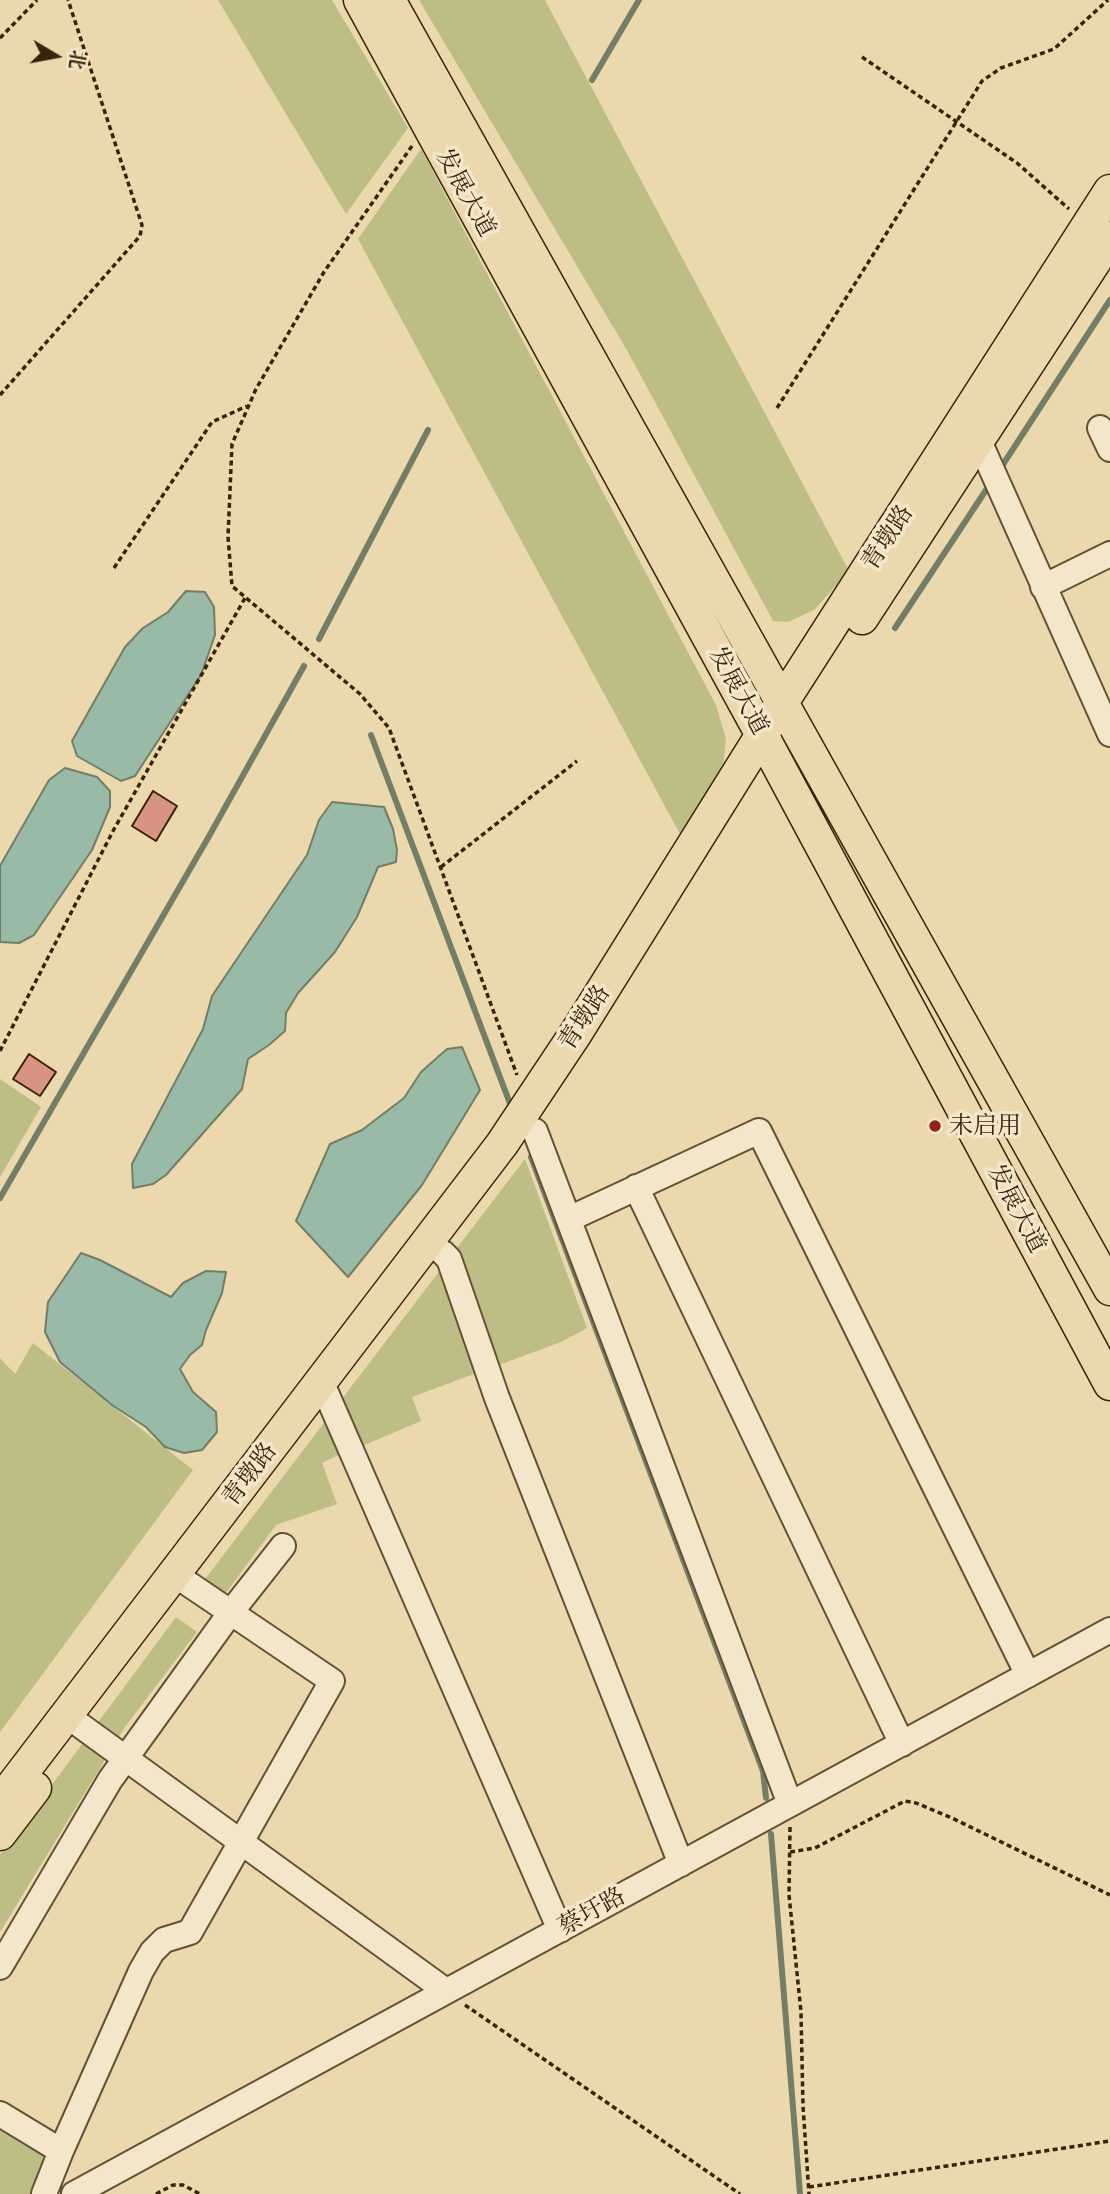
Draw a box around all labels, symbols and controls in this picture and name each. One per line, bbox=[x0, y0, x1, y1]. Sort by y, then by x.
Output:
north arrow bbox=[21, 21, 91, 91]
text: 北 bbox=[63, 48, 91, 71]
street label: 发展大道 bbox=[429, 144, 501, 242]
street label: 青墩路 bbox=[856, 500, 920, 576]
street label: 发展大道 bbox=[702, 642, 774, 740]
street label: 青墩路 bbox=[553, 980, 617, 1056]
place label: 未启用 bbox=[949, 1112, 1021, 1140]
marker: 未启用 bbox=[927, 1118, 943, 1134]
street label: 发展大道 bbox=[981, 1160, 1051, 1258]
street label: 青墩路 bbox=[217, 1438, 283, 1512]
street label: 蔡圩路 bbox=[554, 1882, 630, 1942]

